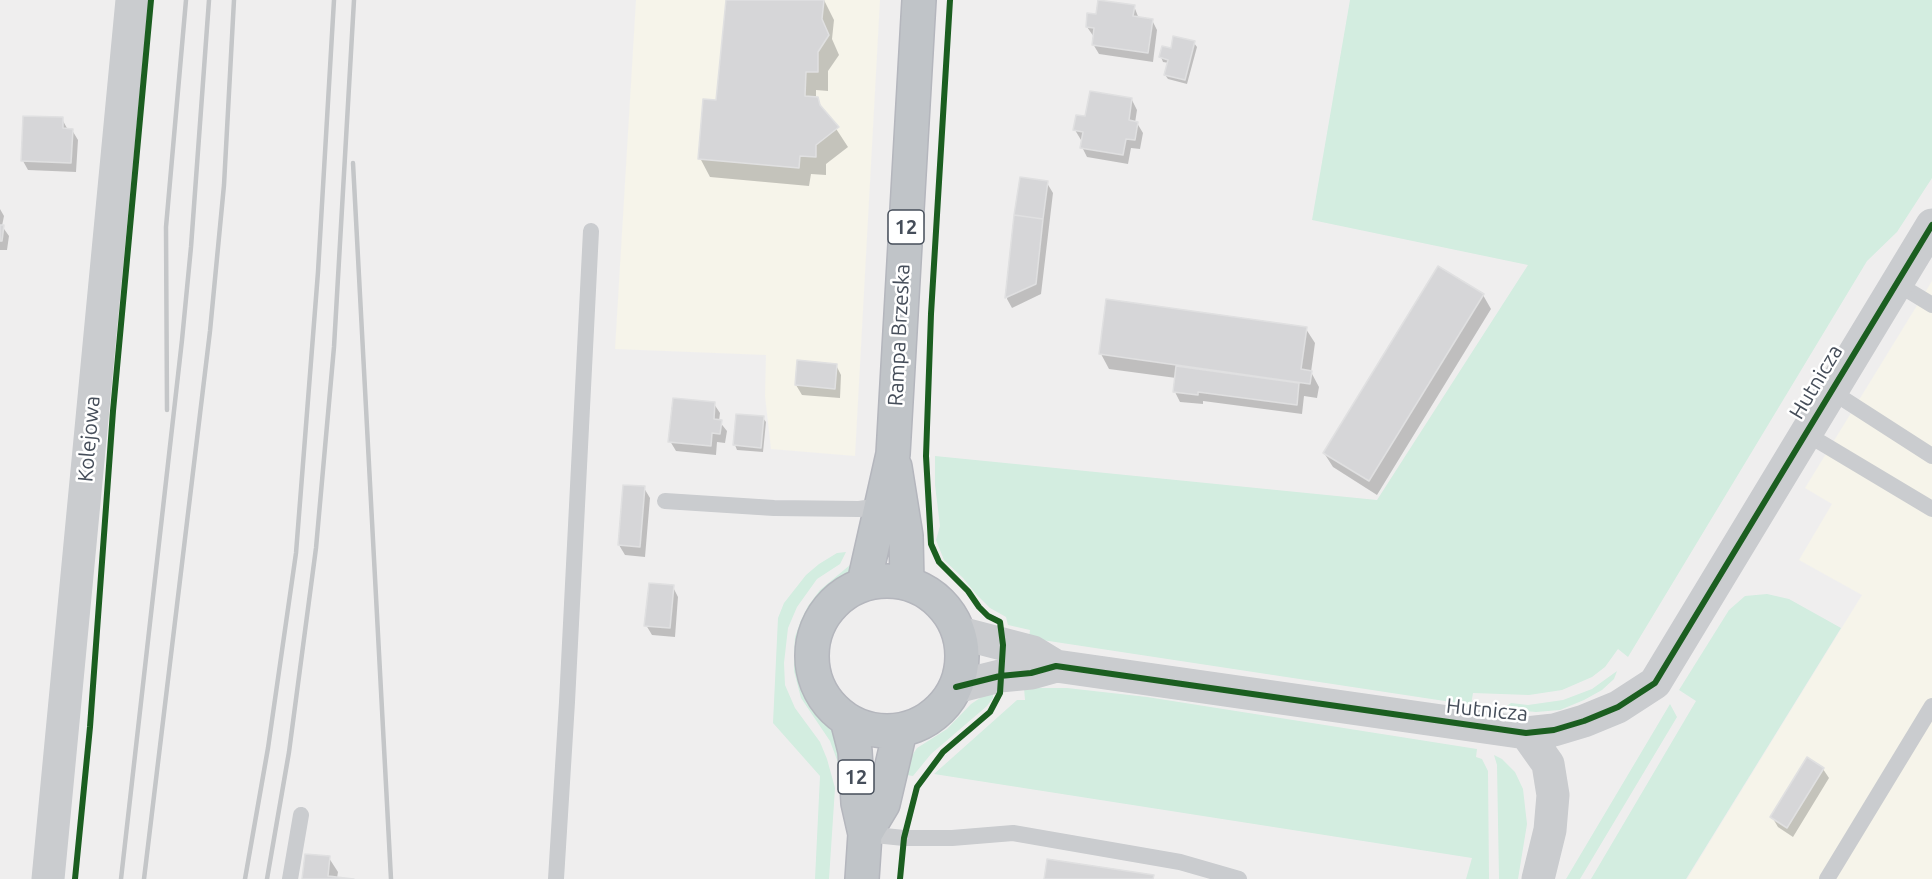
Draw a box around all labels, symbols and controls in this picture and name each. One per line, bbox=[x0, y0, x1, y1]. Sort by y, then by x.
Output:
road number: 12 bbox=[888, 210, 924, 244]
street label: Rampa Brzeska bbox=[883, 263, 915, 407]
street label: Hutnicza bbox=[1784, 340, 1848, 424]
street label: Kolejowa bbox=[73, 395, 105, 483]
street label: Hutnicza bbox=[1445, 693, 1529, 727]
road number: 12 bbox=[838, 760, 874, 794]

